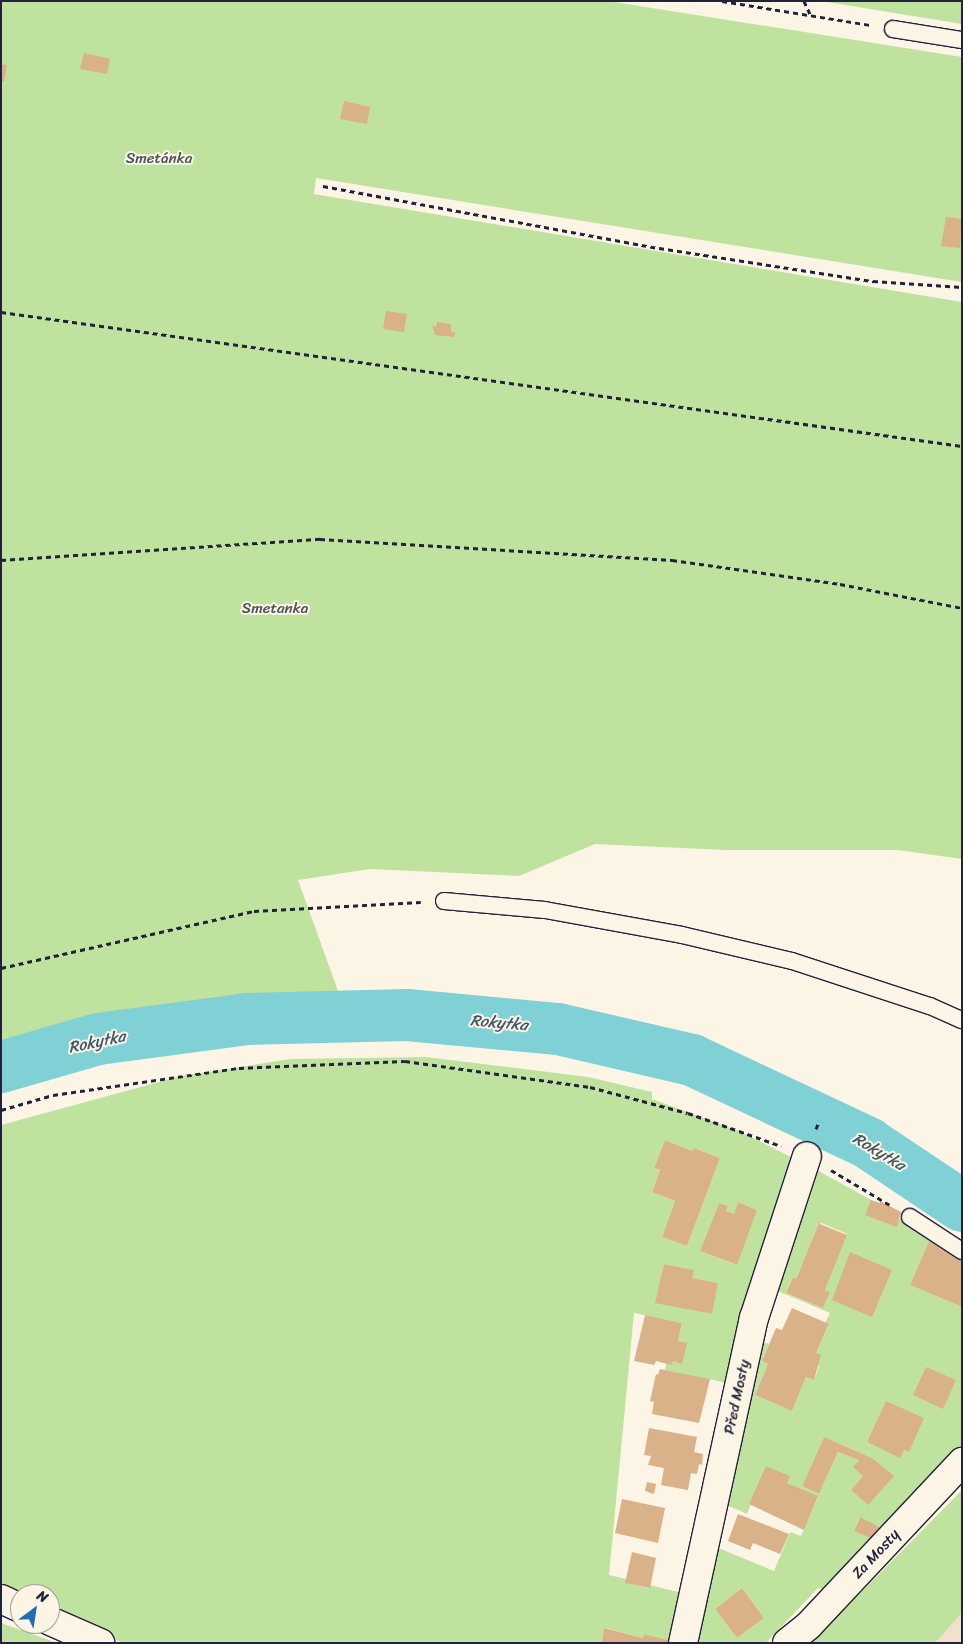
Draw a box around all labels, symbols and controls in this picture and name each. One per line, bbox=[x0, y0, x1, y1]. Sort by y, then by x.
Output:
park label: Smetánka bbox=[126, 150, 192, 168]
park label: Smetanka bbox=[242, 600, 308, 618]
water label: Rokytka bbox=[469, 1011, 529, 1035]
water label: Rokytka bbox=[67, 1027, 127, 1057]
water label: Rokytka bbox=[849, 1129, 909, 1175]
street label: Před Mosty bbox=[720, 1358, 754, 1436]
street label: Za Mosty bbox=[849, 1526, 903, 1582]
text: N bbox=[32, 1583, 53, 1610]
north arrow bbox=[10, 1584, 60, 1634]

